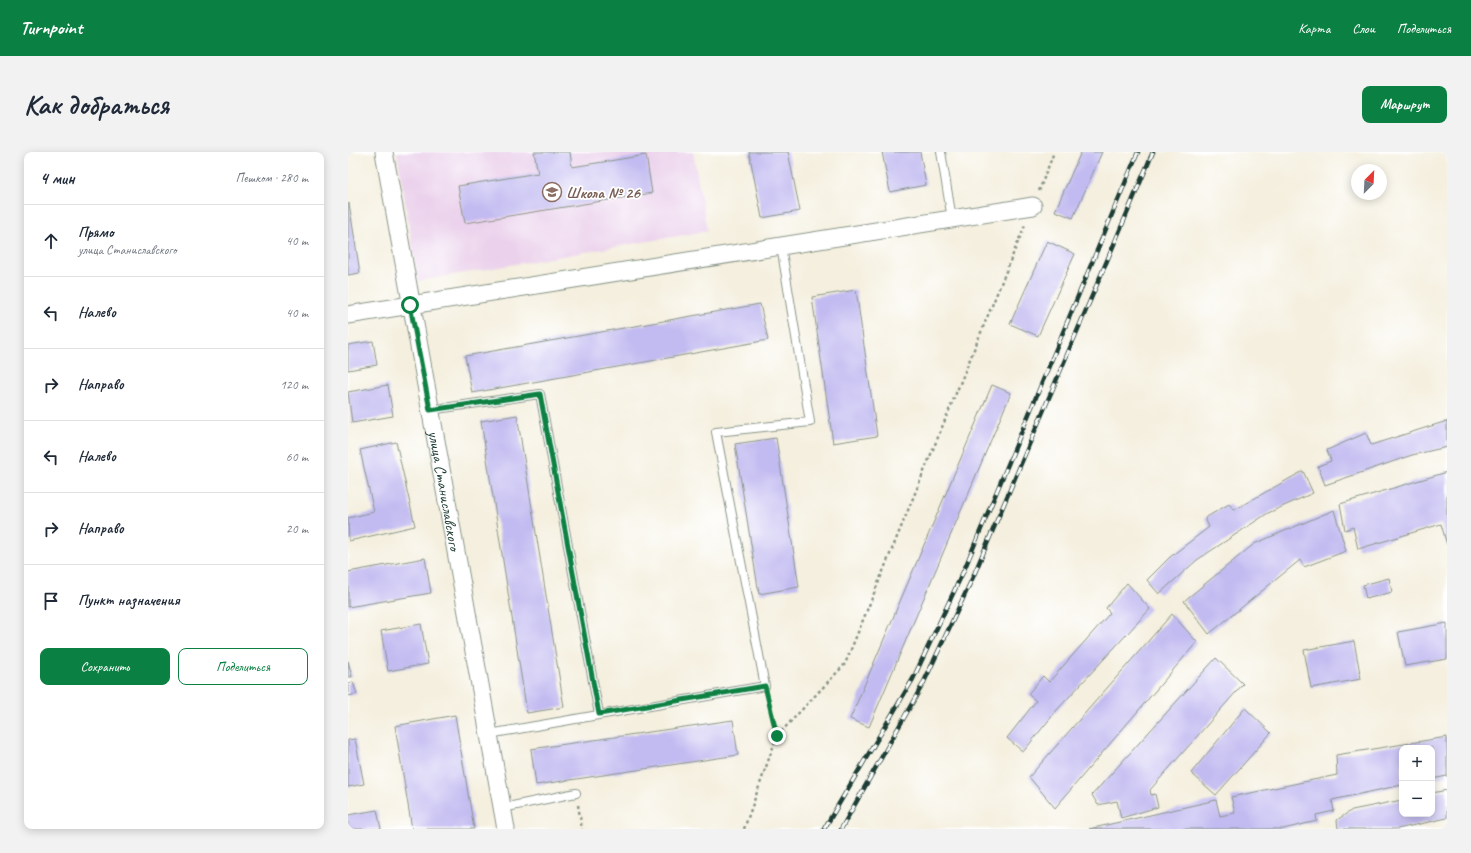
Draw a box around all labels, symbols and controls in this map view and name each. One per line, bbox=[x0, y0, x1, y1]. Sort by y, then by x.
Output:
text: Turnpoint bbox=[20, 16, 82, 40]
text: Карта bbox=[1298, 20, 1330, 37]
text: Слои bbox=[1352, 20, 1375, 37]
text: Поделиться bbox=[1397, 20, 1451, 37]
button: Маршрут bbox=[1362, 86, 1447, 123]
text: Как добраться bbox=[24, 87, 169, 122]
north arrow bbox=[1351, 164, 1387, 200]
text: 4 мин bbox=[40, 168, 75, 189]
text: Пешком · 280 m bbox=[235, 170, 308, 186]
school or university icon: Школа № 26 bbox=[541, 181, 563, 203]
place label: Школа № 26 bbox=[566, 183, 641, 203]
text: Прямо bbox=[78, 223, 114, 242]
icon: ahead bbox=[40, 230, 62, 252]
text: 40 m bbox=[286, 233, 308, 249]
text: улица Станиславского bbox=[78, 242, 177, 258]
route start bbox=[401, 296, 419, 314]
icon: left bbox=[40, 302, 62, 324]
text: Налево bbox=[78, 303, 116, 322]
text: 40 m bbox=[286, 305, 308, 321]
icon: right bbox=[40, 374, 62, 396]
text: Направо bbox=[78, 375, 124, 394]
text: 120 m bbox=[280, 377, 308, 393]
street label: улица Станиславского bbox=[423, 428, 465, 555]
icon: left bbox=[40, 446, 62, 468]
text: Налево bbox=[78, 447, 116, 466]
text: 60 m bbox=[286, 449, 308, 465]
icon: right bbox=[40, 518, 62, 540]
text: Направо bbox=[78, 519, 124, 538]
text: 20 m bbox=[286, 521, 308, 537]
icon: arrive bbox=[40, 590, 62, 612]
text: Пункт назначения bbox=[78, 591, 180, 610]
button: Сохранить bbox=[40, 648, 170, 685]
button: Поделиться bbox=[178, 648, 308, 685]
route end bbox=[768, 727, 786, 745]
map controls bbox=[1399, 745, 1435, 817]
button: + bbox=[1399, 745, 1435, 781]
button: − bbox=[1399, 781, 1435, 817]

